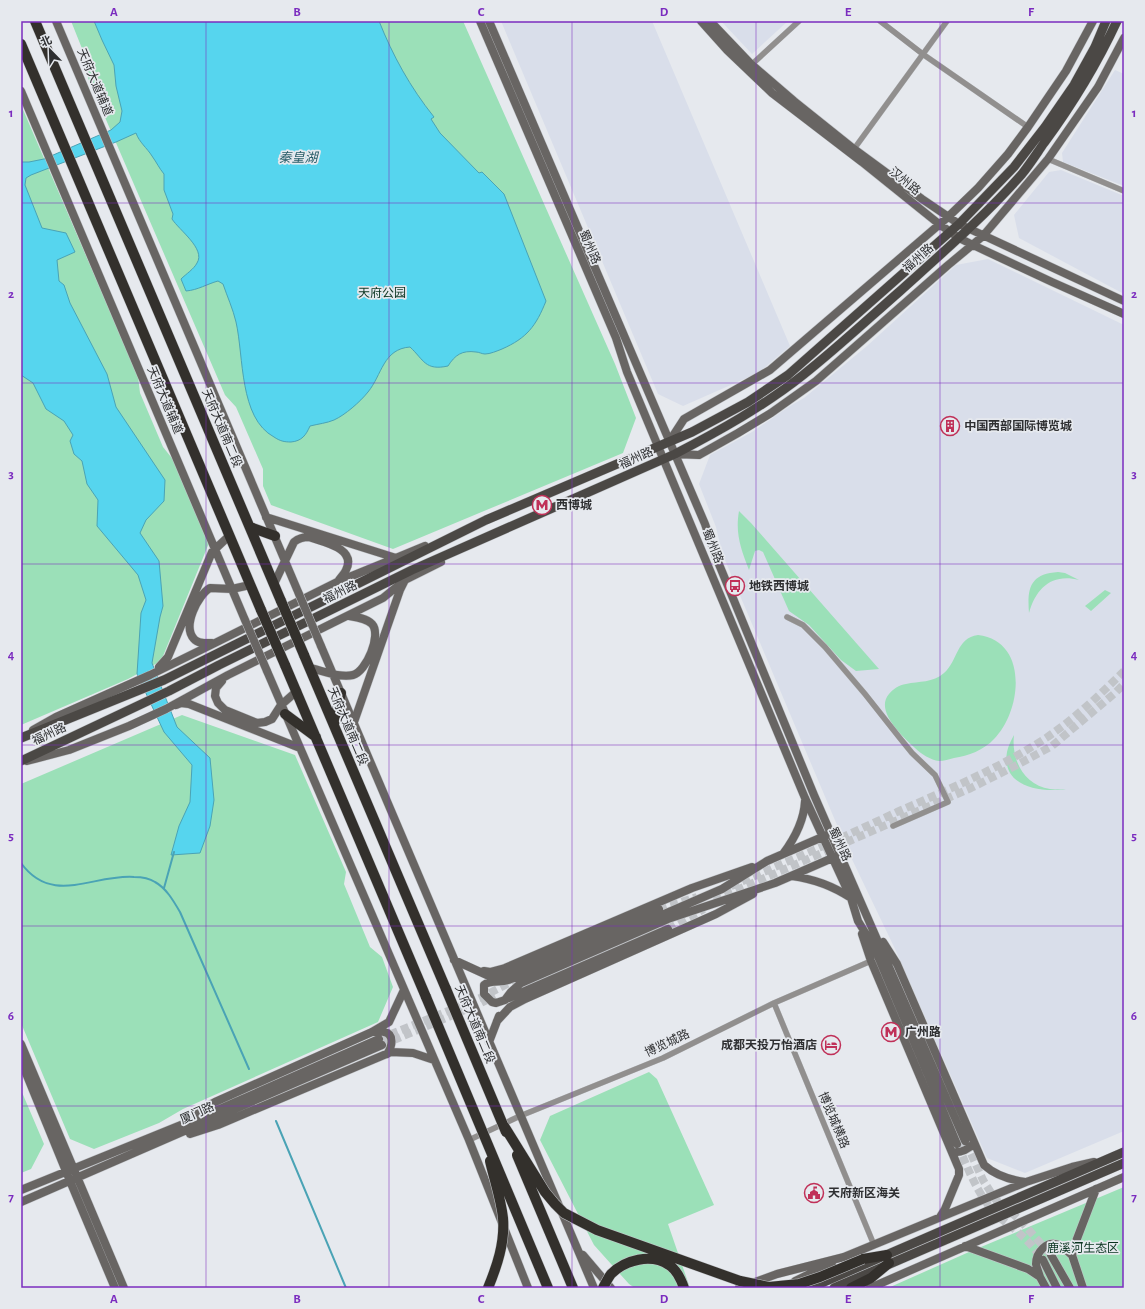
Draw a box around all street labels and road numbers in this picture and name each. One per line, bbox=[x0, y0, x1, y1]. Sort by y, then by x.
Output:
street label: 天府大道辅道 bbox=[75, 46, 116, 117]
street label: 汉州路 bbox=[887, 164, 923, 197]
street label: 蜀州路 bbox=[577, 228, 603, 266]
street label: 福州路 bbox=[900, 241, 935, 275]
street label: 天府大道辅道 bbox=[145, 364, 186, 435]
street label: 天府大道南二段 bbox=[200, 387, 245, 469]
street label: 福州路 bbox=[617, 444, 655, 471]
street label: 蜀州路 bbox=[701, 527, 726, 565]
street label: 福州路 bbox=[321, 578, 359, 605]
street label: 天府大道南二段 bbox=[326, 685, 371, 767]
street label: 福州路 bbox=[30, 720, 68, 747]
street label: 蜀州路 bbox=[827, 825, 854, 863]
street label: 天府大道南二段 bbox=[453, 983, 498, 1065]
street label: 博览城路 bbox=[642, 1027, 691, 1059]
street label: 博览城横路 bbox=[817, 1090, 852, 1150]
street label: 厦门路 bbox=[178, 1099, 216, 1126]

